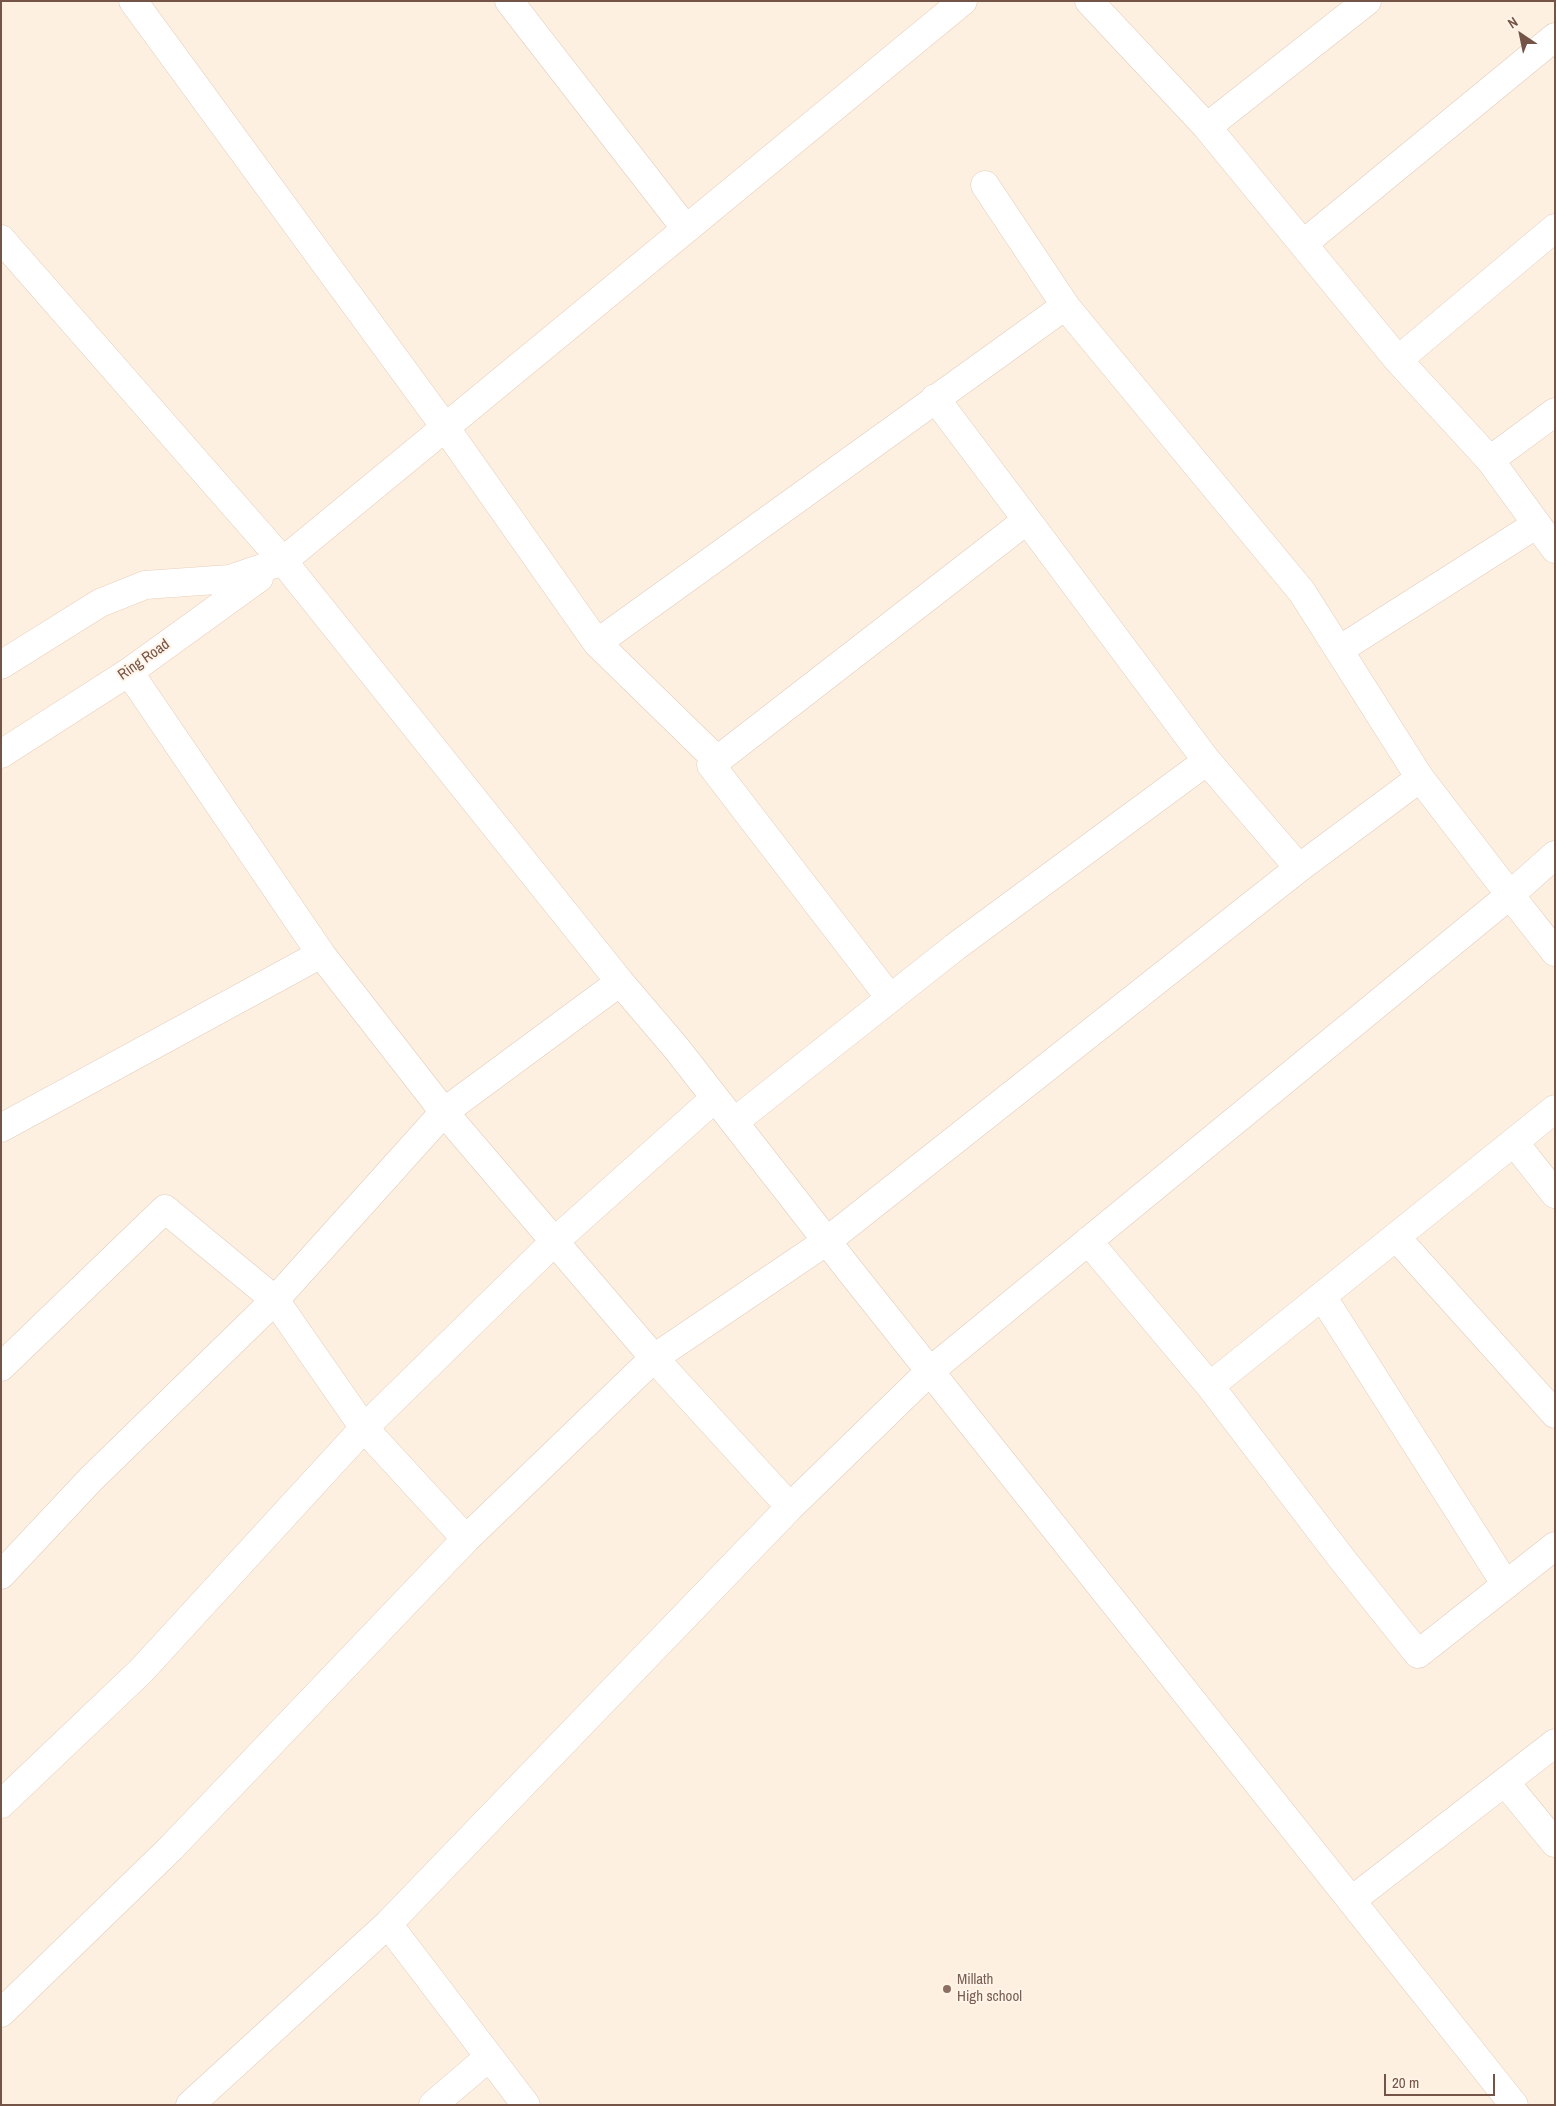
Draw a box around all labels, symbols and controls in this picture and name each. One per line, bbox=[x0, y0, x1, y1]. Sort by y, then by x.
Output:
north arrow bbox=[1496, 10, 1546, 60]
text: N bbox=[1504, 13, 1521, 32]
street label: Ring Road bbox=[115, 636, 173, 684]
place label: Millath High school bbox=[957, 1971, 1022, 2006]
marker: Millath High school bbox=[941, 1983, 953, 1995]
scale bar bbox=[1386, 2064, 1497, 2096]
text: 20 m bbox=[1392, 2072, 1419, 2093]

